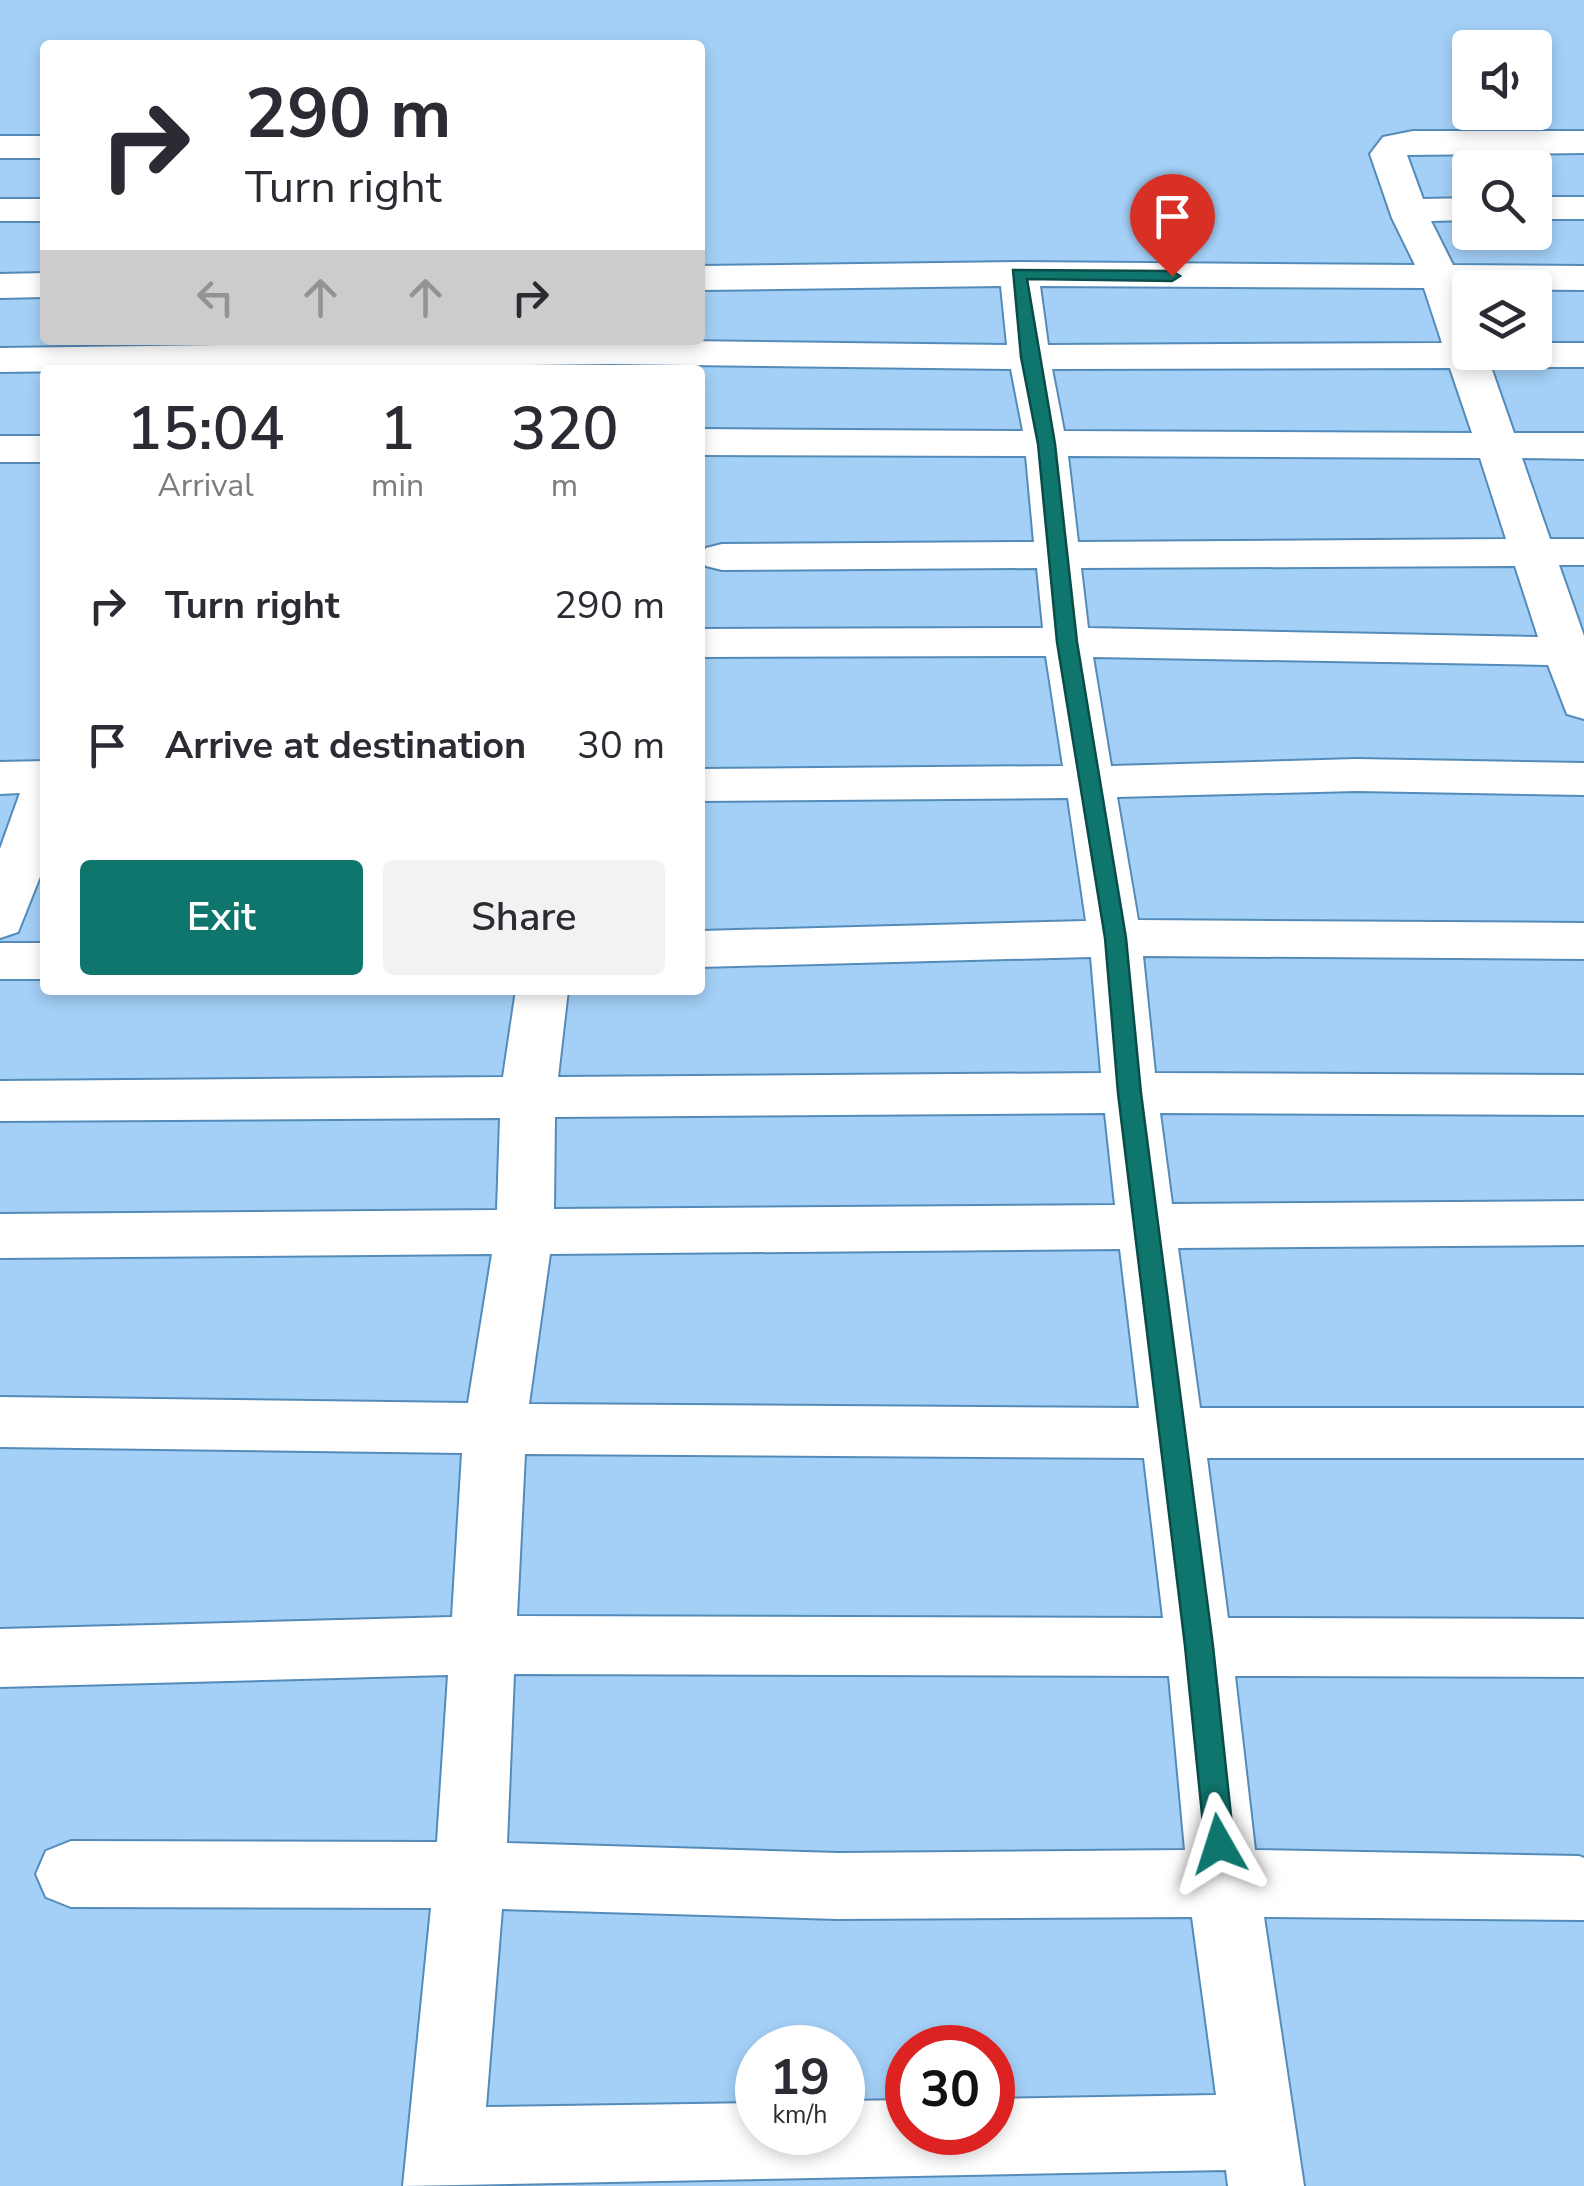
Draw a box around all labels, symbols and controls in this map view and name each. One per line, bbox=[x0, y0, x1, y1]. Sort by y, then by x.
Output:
map controls bbox=[1452, 30, 1552, 370]
button: sound bbox=[1452, 30, 1552, 130]
text: 290 m bbox=[245, 66, 451, 162]
icon: right bbox=[80, 80, 210, 210]
button: search bbox=[1452, 150, 1552, 250]
text: Turn right bbox=[245, 157, 442, 218]
pin bbox=[1130, 174, 1215, 277]
icon: arrive bbox=[1145, 189, 1200, 244]
icon: left bbox=[188, 270, 243, 325]
icon: ahead bbox=[293, 270, 348, 325]
icon: ahead bbox=[398, 270, 453, 325]
icon: right bbox=[503, 270, 558, 325]
button: layers bbox=[1452, 270, 1552, 370]
text: 15:04 bbox=[126, 388, 285, 470]
text: 1 bbox=[380, 388, 416, 470]
text: 320 bbox=[511, 388, 619, 470]
text: Arrival bbox=[157, 464, 254, 507]
text: min bbox=[371, 464, 424, 507]
text: m bbox=[551, 464, 578, 507]
icon: right bbox=[80, 578, 135, 633]
text: Turn right bbox=[165, 580, 340, 631]
text: 290 m bbox=[554, 580, 665, 631]
icon: arrive bbox=[80, 718, 135, 773]
text: Arrive at destination bbox=[165, 720, 526, 771]
text: 30 m bbox=[577, 720, 665, 771]
button: Exit bbox=[80, 860, 363, 975]
button: Share bbox=[383, 860, 665, 975]
position arrow bbox=[1167, 1792, 1271, 1896]
speed limit sign: 30 bbox=[885, 2025, 1015, 2155]
text: 19 bbox=[770, 2043, 830, 2112]
text: km/h bbox=[772, 2098, 828, 2132]

